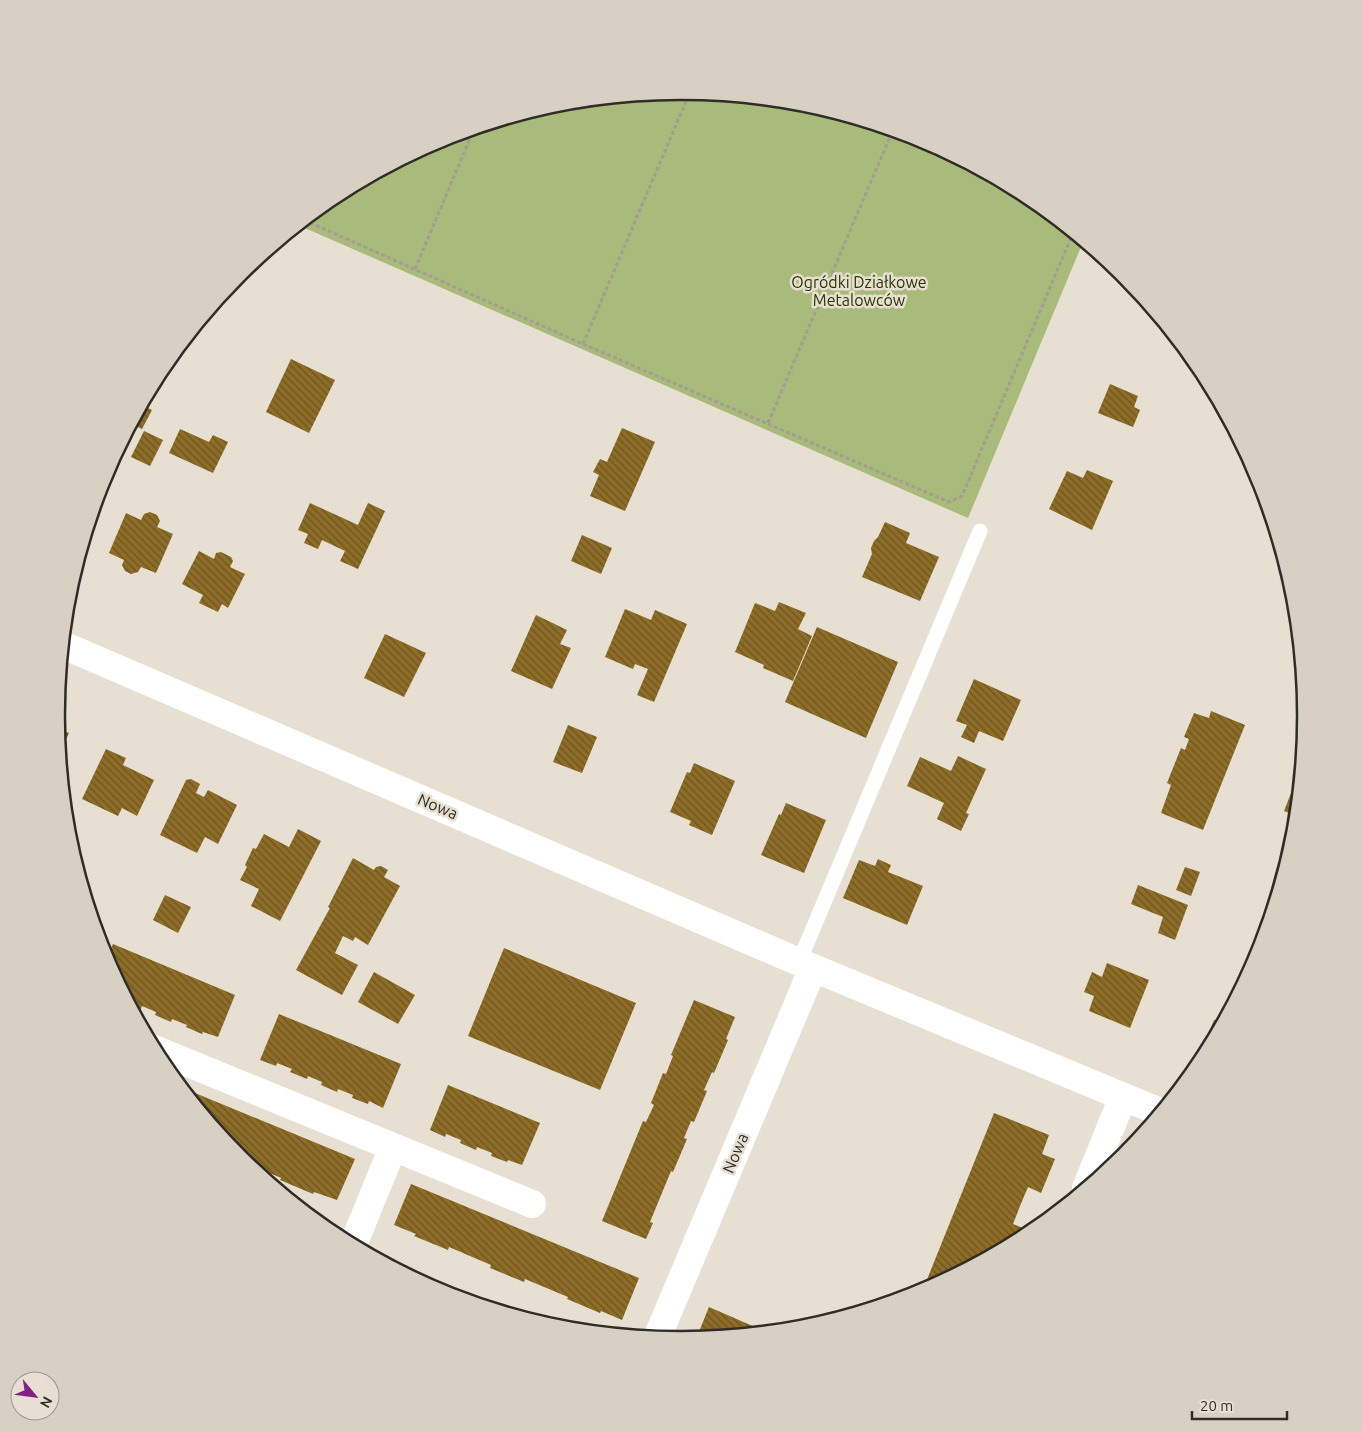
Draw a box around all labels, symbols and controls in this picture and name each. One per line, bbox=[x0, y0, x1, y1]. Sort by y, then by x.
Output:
park label: Ogródki Działkowe Metalowców bbox=[791, 273, 927, 309]
street label: Nowa bbox=[415, 790, 461, 822]
street label: Nowa bbox=[719, 1130, 751, 1176]
north arrow bbox=[10, 1371, 60, 1421]
scale bar bbox=[1192, 1388, 1287, 1420]
text: N bbox=[37, 1394, 56, 1411]
text: 20 m bbox=[1200, 1397, 1233, 1414]

